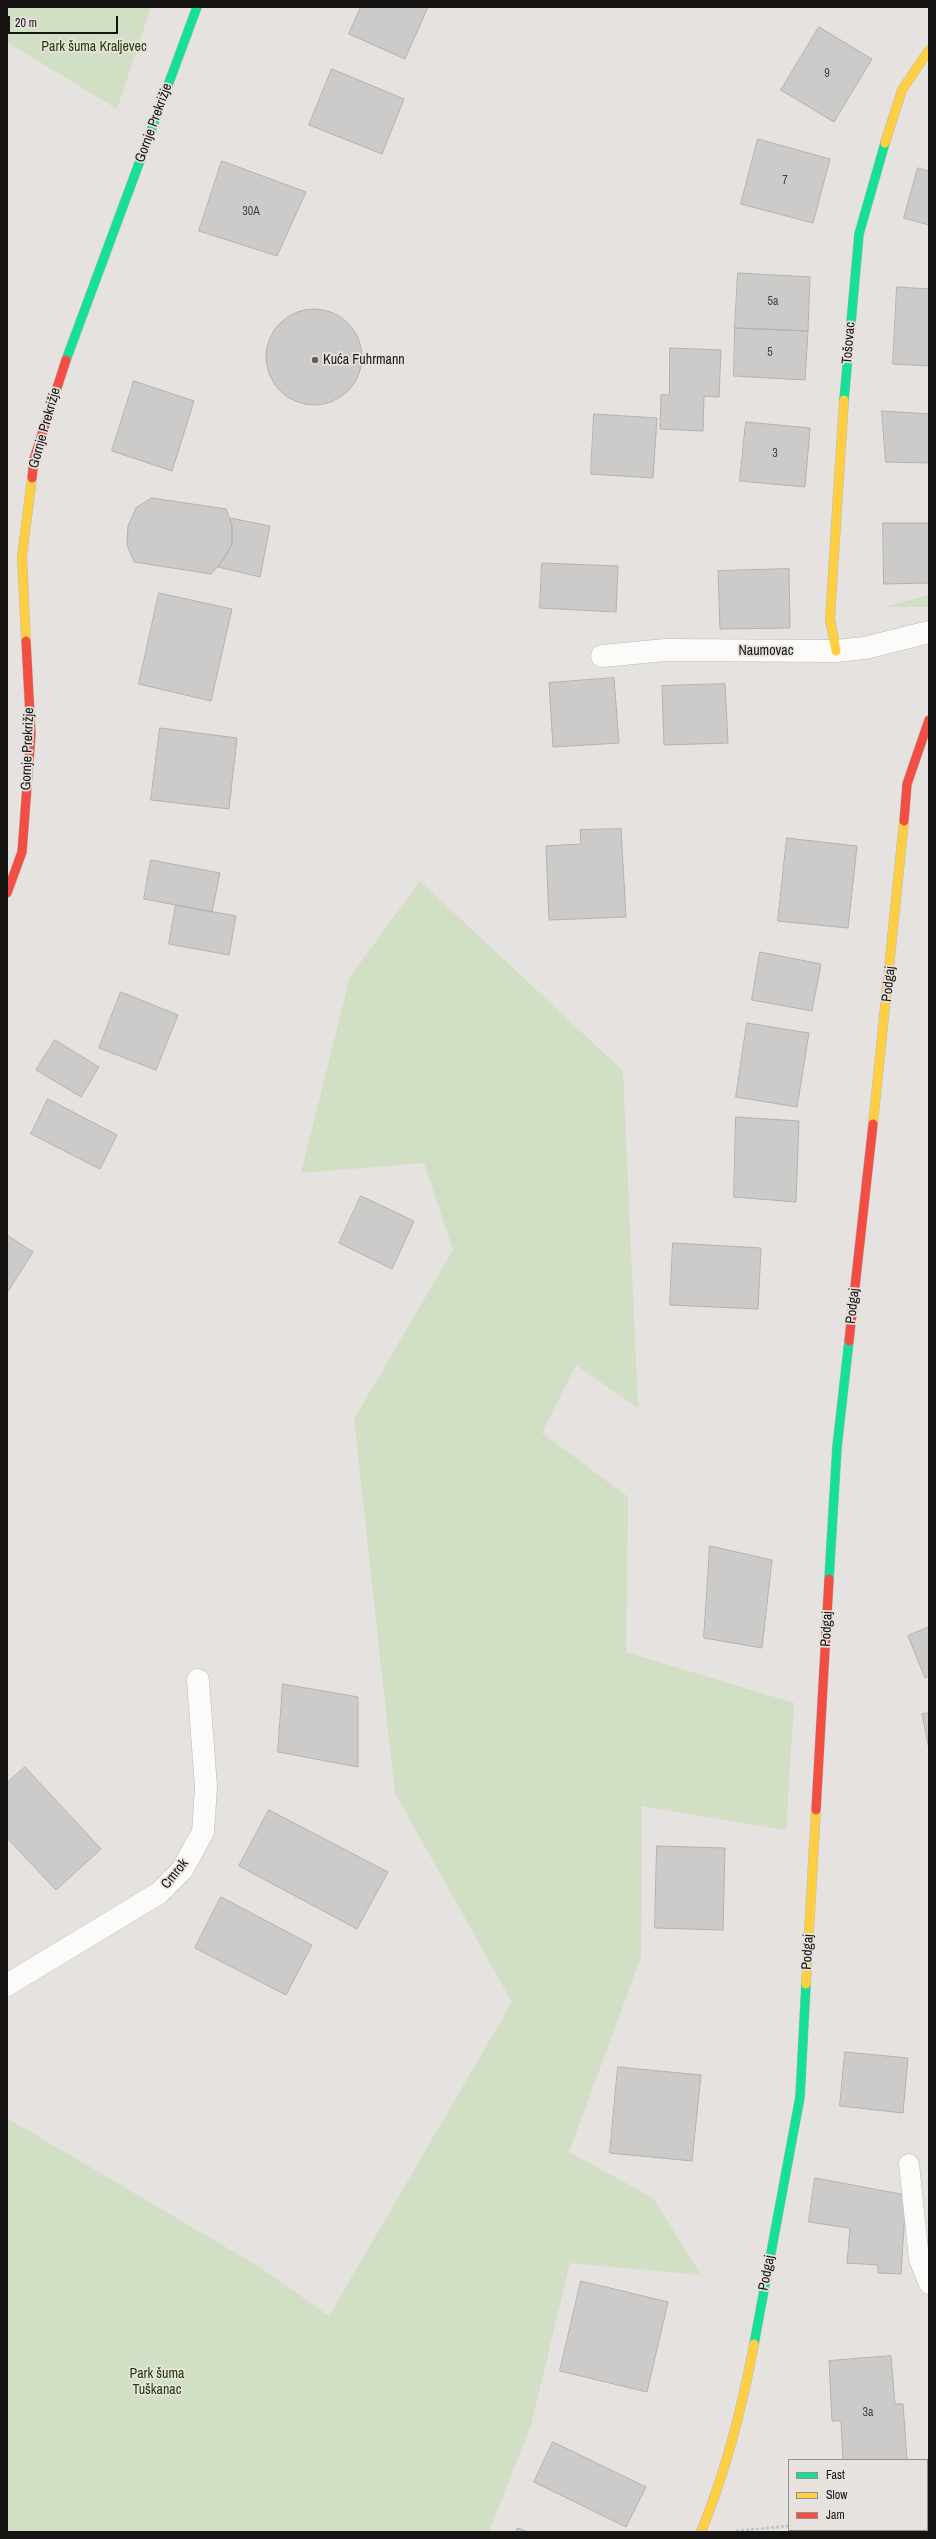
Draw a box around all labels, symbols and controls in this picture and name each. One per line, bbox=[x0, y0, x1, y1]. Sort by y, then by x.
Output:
scale bar bbox=[10, 8, 120, 34]
text: 20 m bbox=[15, 15, 37, 31]
park label: Park šuma Kraljevec bbox=[41, 39, 147, 55]
house number: 9 bbox=[824, 67, 830, 81]
street label: Gornje Prekrižje bbox=[132, 81, 176, 165]
house number: 7 bbox=[782, 174, 788, 188]
house number: 30A bbox=[242, 205, 260, 219]
house number: 5a bbox=[768, 295, 778, 309]
street label: Tošovac bbox=[839, 321, 859, 365]
house number: 5 bbox=[767, 346, 773, 360]
place label: Kuća Fuhrmann bbox=[323, 352, 405, 368]
marker: Kuća Fuhrmann bbox=[310, 355, 320, 365]
street label: Gornje Prekrižje bbox=[25, 386, 65, 470]
house number: 3 bbox=[772, 447, 778, 461]
street label: Naumovac bbox=[739, 643, 793, 659]
street label: Gornje Prekrižje bbox=[18, 707, 38, 791]
street label: Podgaj bbox=[879, 965, 899, 1003]
street label: Podgaj bbox=[843, 1287, 863, 1325]
street label: Podgaj bbox=[818, 1611, 836, 1647]
street label: Cmrok bbox=[158, 1856, 192, 1892]
street label: Podgaj bbox=[799, 1934, 817, 1970]
street label: Podgaj bbox=[755, 2254, 779, 2292]
park label: Park šuma Tuškanac bbox=[130, 2366, 184, 2398]
house number: 3a bbox=[863, 2406, 873, 2420]
legend bbox=[788, 2459, 928, 2531]
text: Fast bbox=[826, 2467, 845, 2483]
text: Slow bbox=[826, 2487, 847, 2503]
text: Jam bbox=[826, 2507, 845, 2523]

